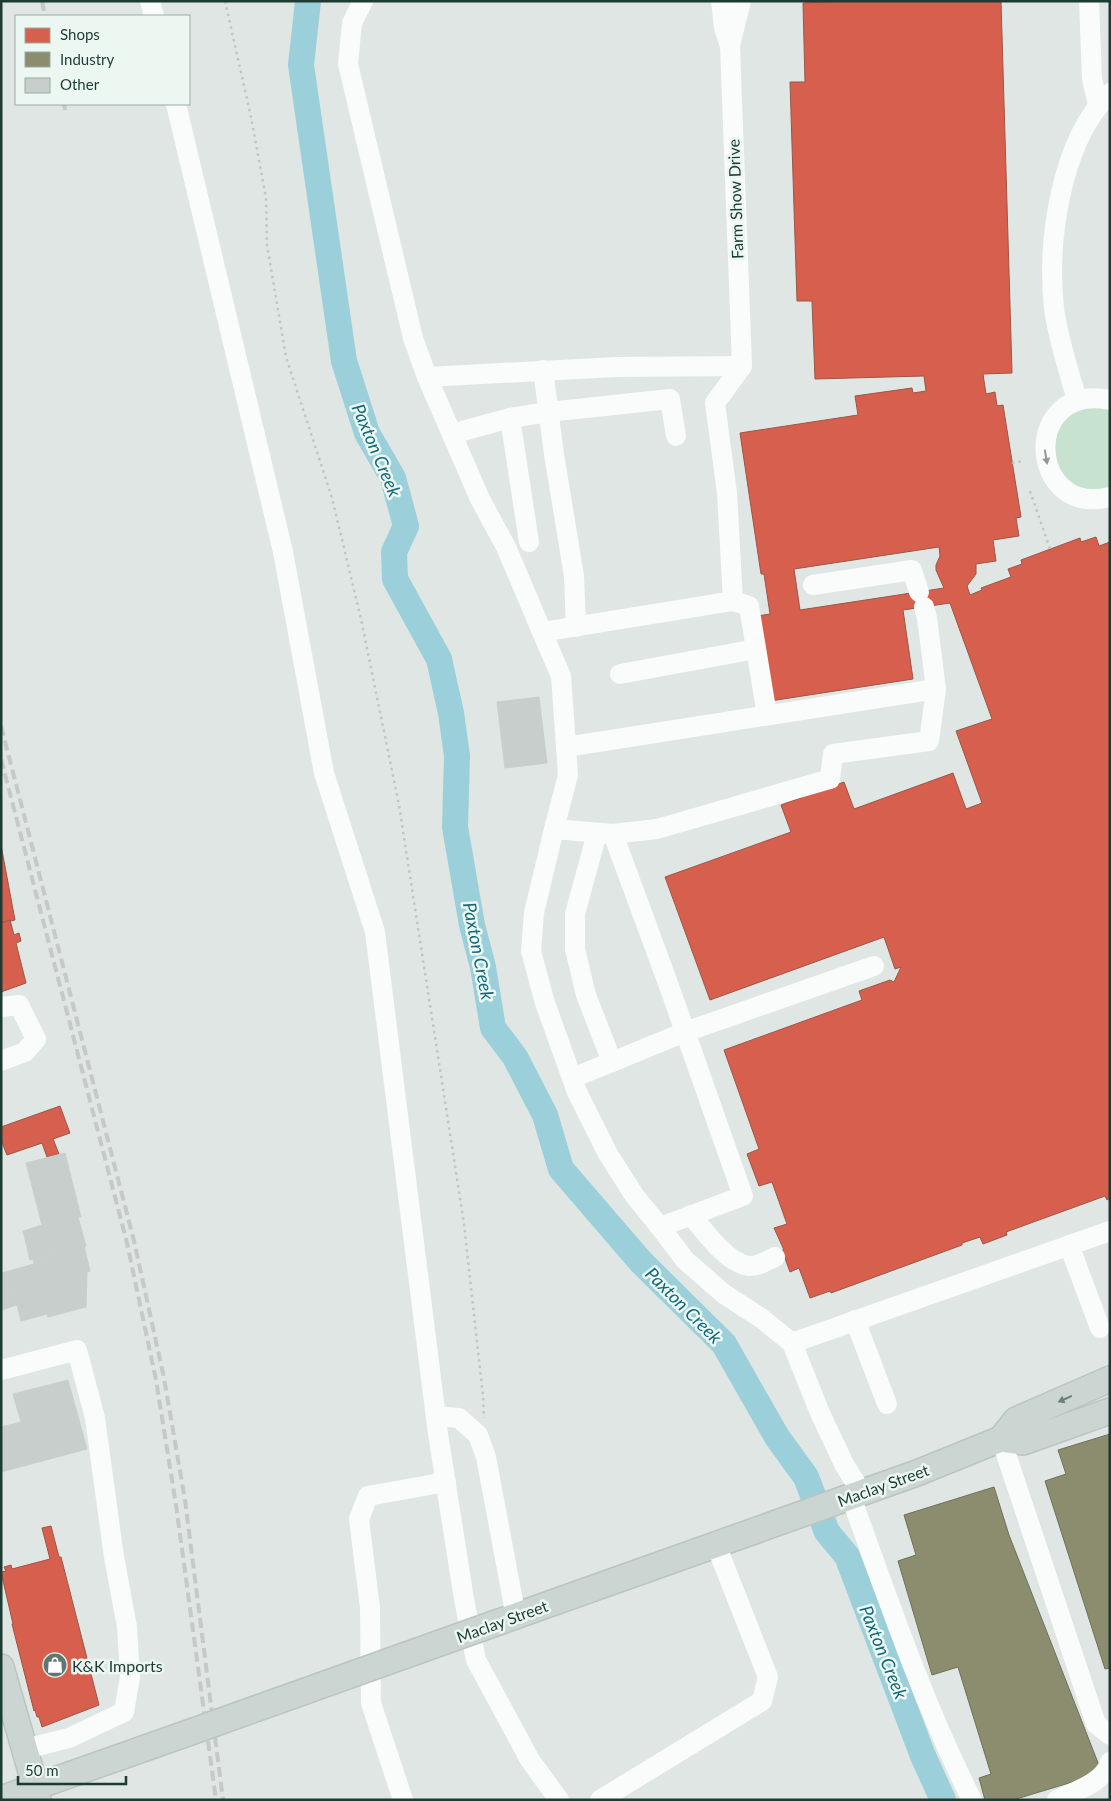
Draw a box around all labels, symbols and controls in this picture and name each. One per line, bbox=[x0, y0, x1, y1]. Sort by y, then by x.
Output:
legend bbox=[15, 15, 190, 105]
text: Shops bbox=[60, 25, 100, 43]
text: Industry bbox=[60, 50, 115, 68]
text: Other bbox=[60, 75, 100, 93]
street label: Farm Show Drive bbox=[723, 139, 747, 259]
water label: Paxton Creek bbox=[348, 400, 407, 500]
one-way arrow bbox=[1042, 449, 1050, 465]
water label: Paxton Creek bbox=[459, 900, 499, 1002]
water label: Paxton Creek bbox=[641, 1262, 727, 1348]
one-way arrow bbox=[1058, 1395, 1072, 1403]
street label: Maclay Street bbox=[835, 1460, 932, 1510]
street label: Maclay Street bbox=[454, 1596, 551, 1646]
water label: Paxton Creek bbox=[855, 1602, 913, 1702]
shop icon: K&K Imports bbox=[42, 1652, 68, 1678]
place label: K&K Imports bbox=[72, 1656, 163, 1675]
scale bar bbox=[18, 1754, 125, 1786]
text: 50 m bbox=[25, 1761, 59, 1779]

